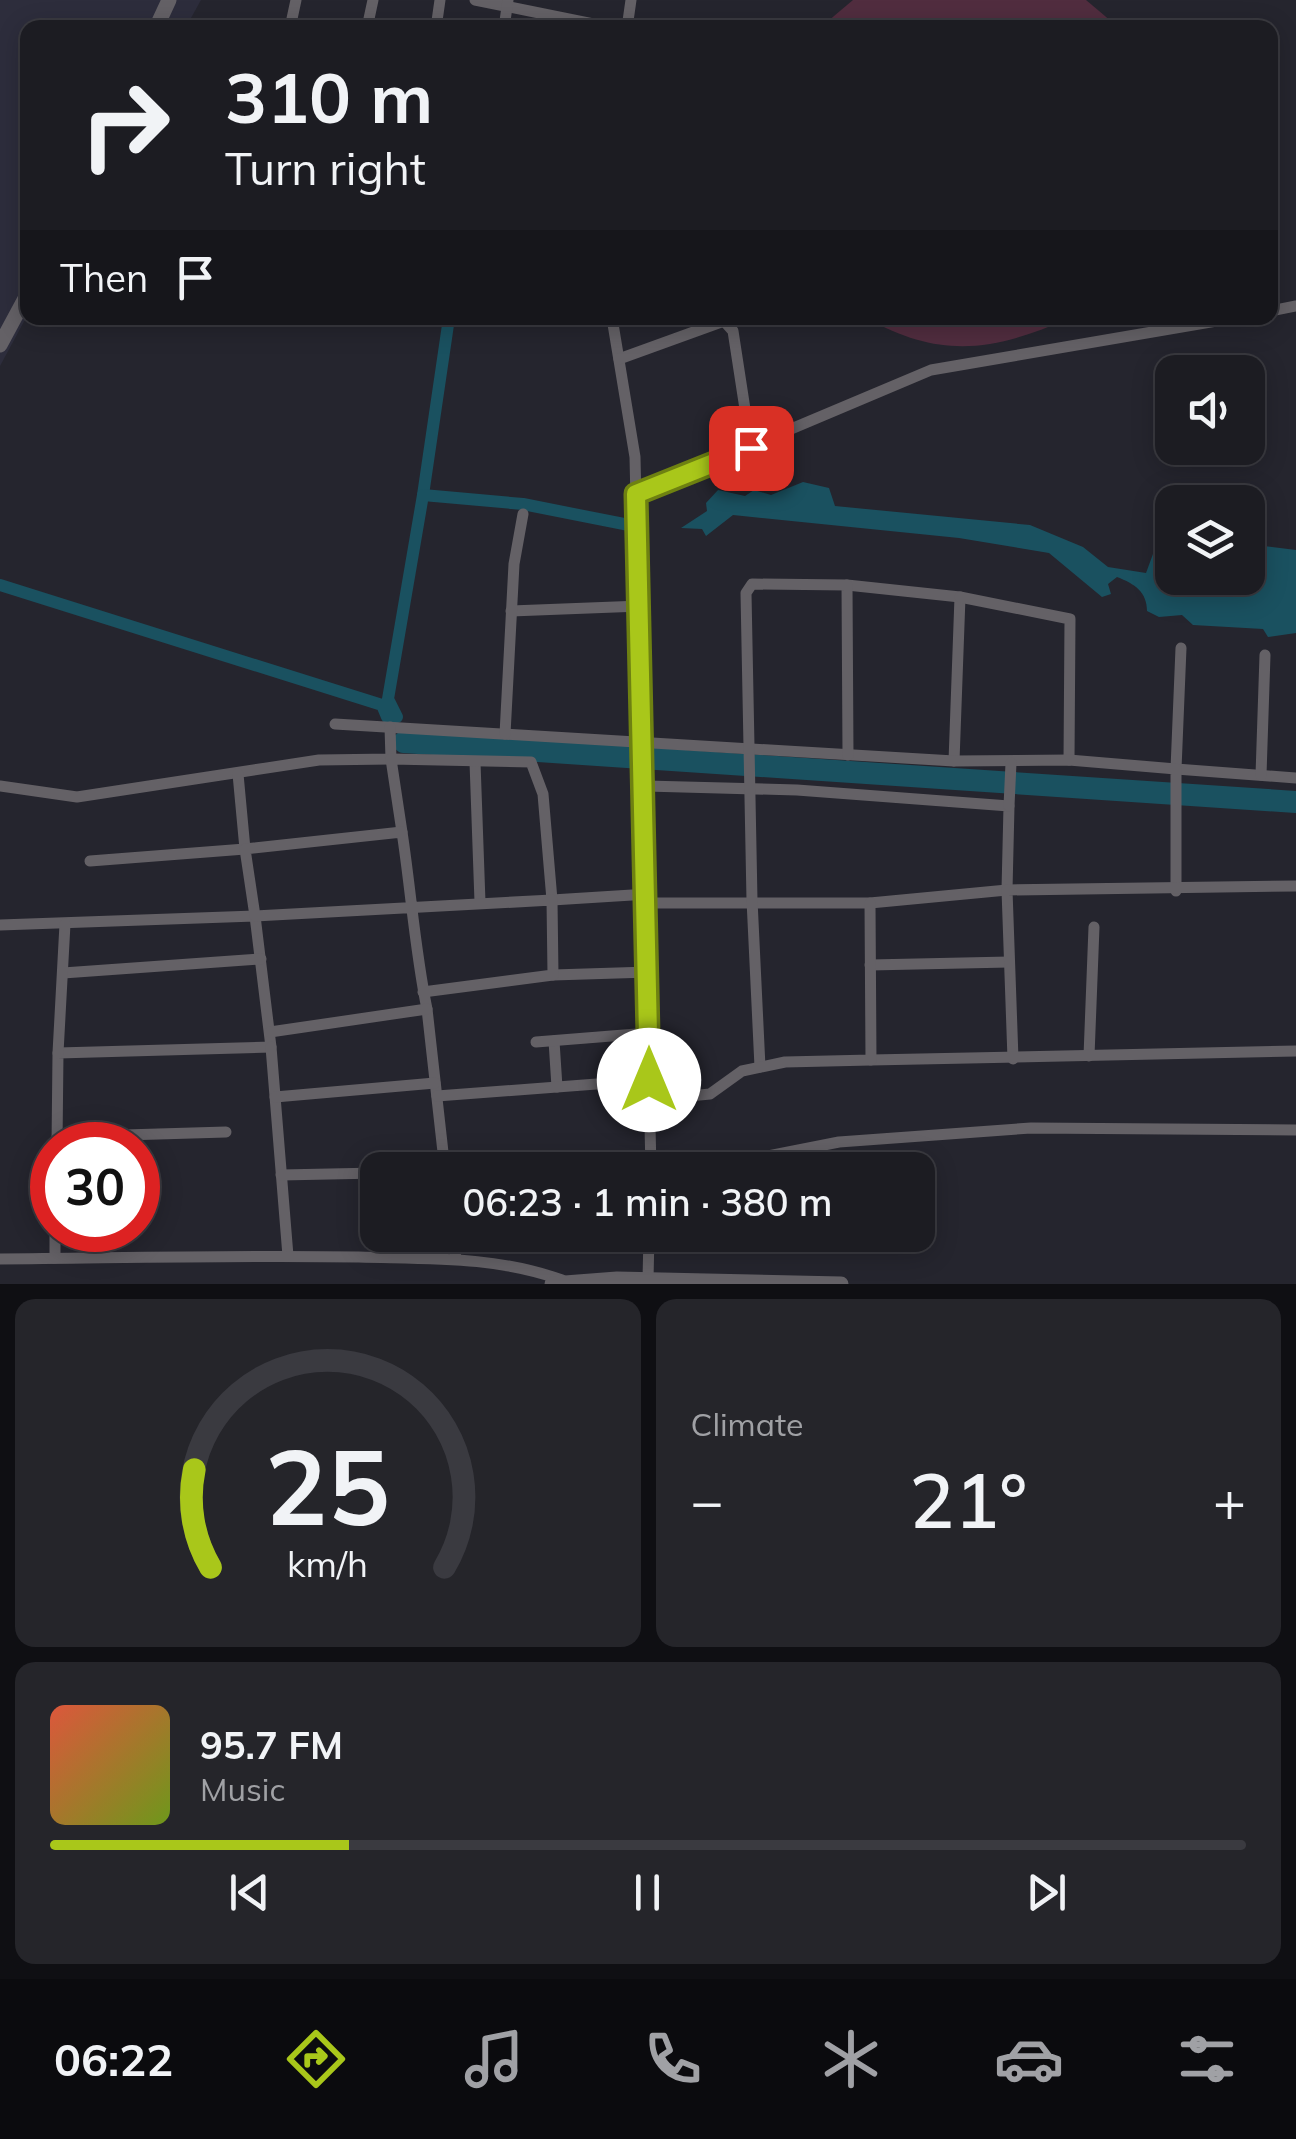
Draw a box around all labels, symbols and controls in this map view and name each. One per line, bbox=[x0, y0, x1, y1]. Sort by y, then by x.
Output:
text: 310 m bbox=[225, 53, 433, 141]
icon: right bbox=[60, 60, 190, 190]
text: Turn right bbox=[225, 140, 426, 196]
icon: arrive bbox=[168, 250, 223, 305]
text: Then bbox=[60, 254, 148, 302]
map controls bbox=[1155, 355, 1265, 595]
button: sound bbox=[1155, 355, 1265, 465]
pin bbox=[709, 406, 794, 491]
icon: arrive bbox=[724, 421, 779, 476]
button: layers bbox=[1155, 485, 1265, 595]
position arrow bbox=[597, 1028, 701, 1132]
speed limit sign: 30 bbox=[30, 1122, 160, 1252]
text: 06:23 · 1 min · 380 m bbox=[462, 1178, 833, 1226]
text: Climate bbox=[691, 1404, 803, 1444]
text: 25 bbox=[265, 1420, 390, 1551]
text: 21° bbox=[909, 1453, 1027, 1547]
text: − bbox=[691, 1466, 724, 1535]
text: + bbox=[1213, 1466, 1246, 1535]
text: km/h bbox=[287, 1541, 368, 1586]
text: 95.7 FM bbox=[200, 1721, 343, 1769]
text: Music bbox=[200, 1769, 285, 1809]
icon: previous bbox=[222, 1865, 277, 1920]
icon: pause bbox=[620, 1865, 675, 1920]
icon: next bbox=[1019, 1865, 1074, 1920]
icon: directions bbox=[281, 2024, 351, 2094]
icon: music bbox=[459, 2024, 529, 2094]
icon: phone bbox=[638, 2024, 708, 2094]
icon: climate bbox=[816, 2024, 886, 2094]
icon: car bbox=[994, 2024, 1064, 2094]
icon: filters bbox=[1172, 2024, 1242, 2094]
text: 06:22 bbox=[54, 2031, 173, 2087]

